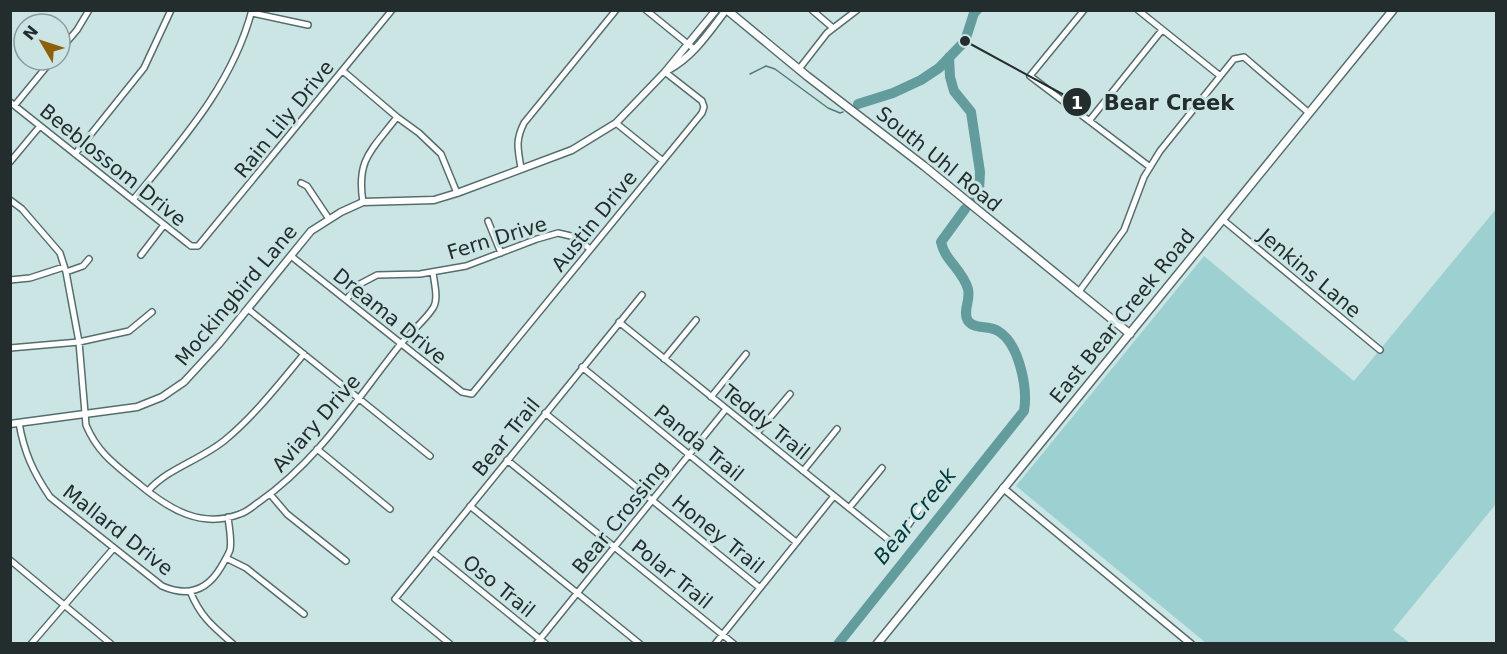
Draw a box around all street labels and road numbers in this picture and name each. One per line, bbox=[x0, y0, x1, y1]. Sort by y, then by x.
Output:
street label: Rain Lily Drive bbox=[229, 55, 339, 183]
street label: Beeblossom Drive bbox=[35, 99, 191, 231]
street label: South Uhl Road bbox=[872, 101, 1006, 217]
street label: Austin Drive bbox=[546, 166, 642, 276]
street label: Fern Drive bbox=[444, 211, 550, 265]
street label: Mockingbird Lane bbox=[170, 220, 302, 370]
street label: Jenkins Lane bbox=[1253, 222, 1366, 323]
street label: East Bear Creek Road bbox=[1044, 224, 1200, 408]
street label: Dreama Drive bbox=[328, 263, 452, 369]
street label: Aviary Drive bbox=[267, 369, 365, 477]
street label: Teddy Trail bbox=[717, 379, 815, 465]
street label: Bear Trail bbox=[467, 393, 545, 481]
street label: Panda Trail bbox=[649, 400, 749, 486]
street label: Bear Crossing bbox=[567, 456, 673, 578]
street label: Mallard Drive bbox=[58, 480, 178, 580]
street label: Honey Trail bbox=[667, 490, 769, 578]
street label: Polar Trail bbox=[627, 534, 717, 614]
street label: Oso Trail bbox=[458, 550, 540, 622]

